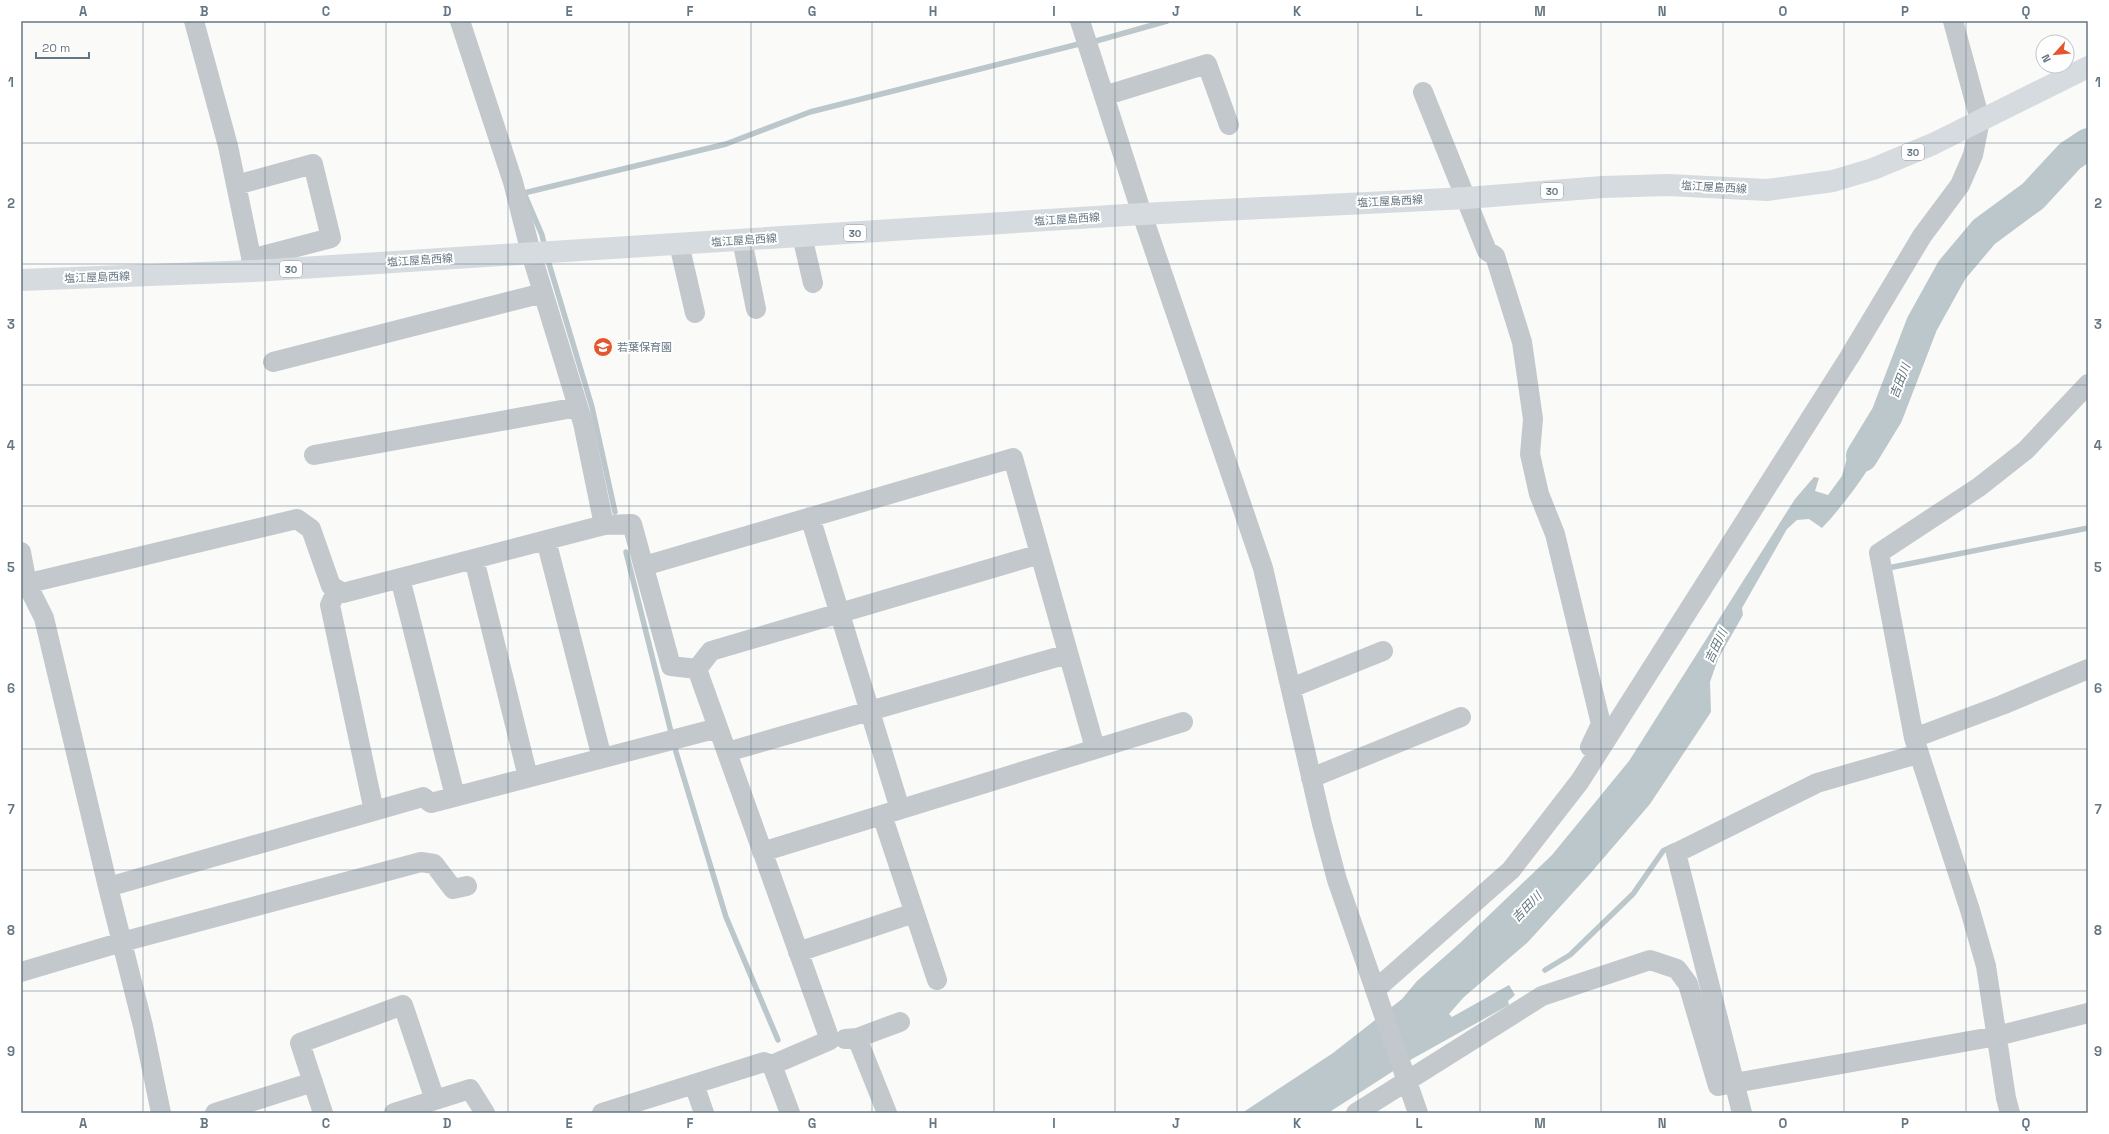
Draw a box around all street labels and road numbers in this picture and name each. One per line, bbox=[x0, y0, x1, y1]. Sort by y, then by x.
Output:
road number: 30 bbox=[1902, 144, 1924, 160]
street label: 塩江屋島西線 bbox=[1681, 178, 1747, 196]
road number: 30 bbox=[1541, 183, 1563, 199]
street label: 塩江屋島西線 bbox=[1357, 192, 1423, 210]
street label: 塩江屋島西線 bbox=[1034, 210, 1100, 228]
road number: 30 bbox=[844, 225, 866, 241]
street label: 塩江屋島西線 bbox=[711, 231, 777, 249]
street label: 塩江屋島西線 bbox=[387, 251, 453, 269]
road number: 30 bbox=[280, 261, 302, 277]
street label: 塩江屋島西線 bbox=[64, 269, 130, 285]

